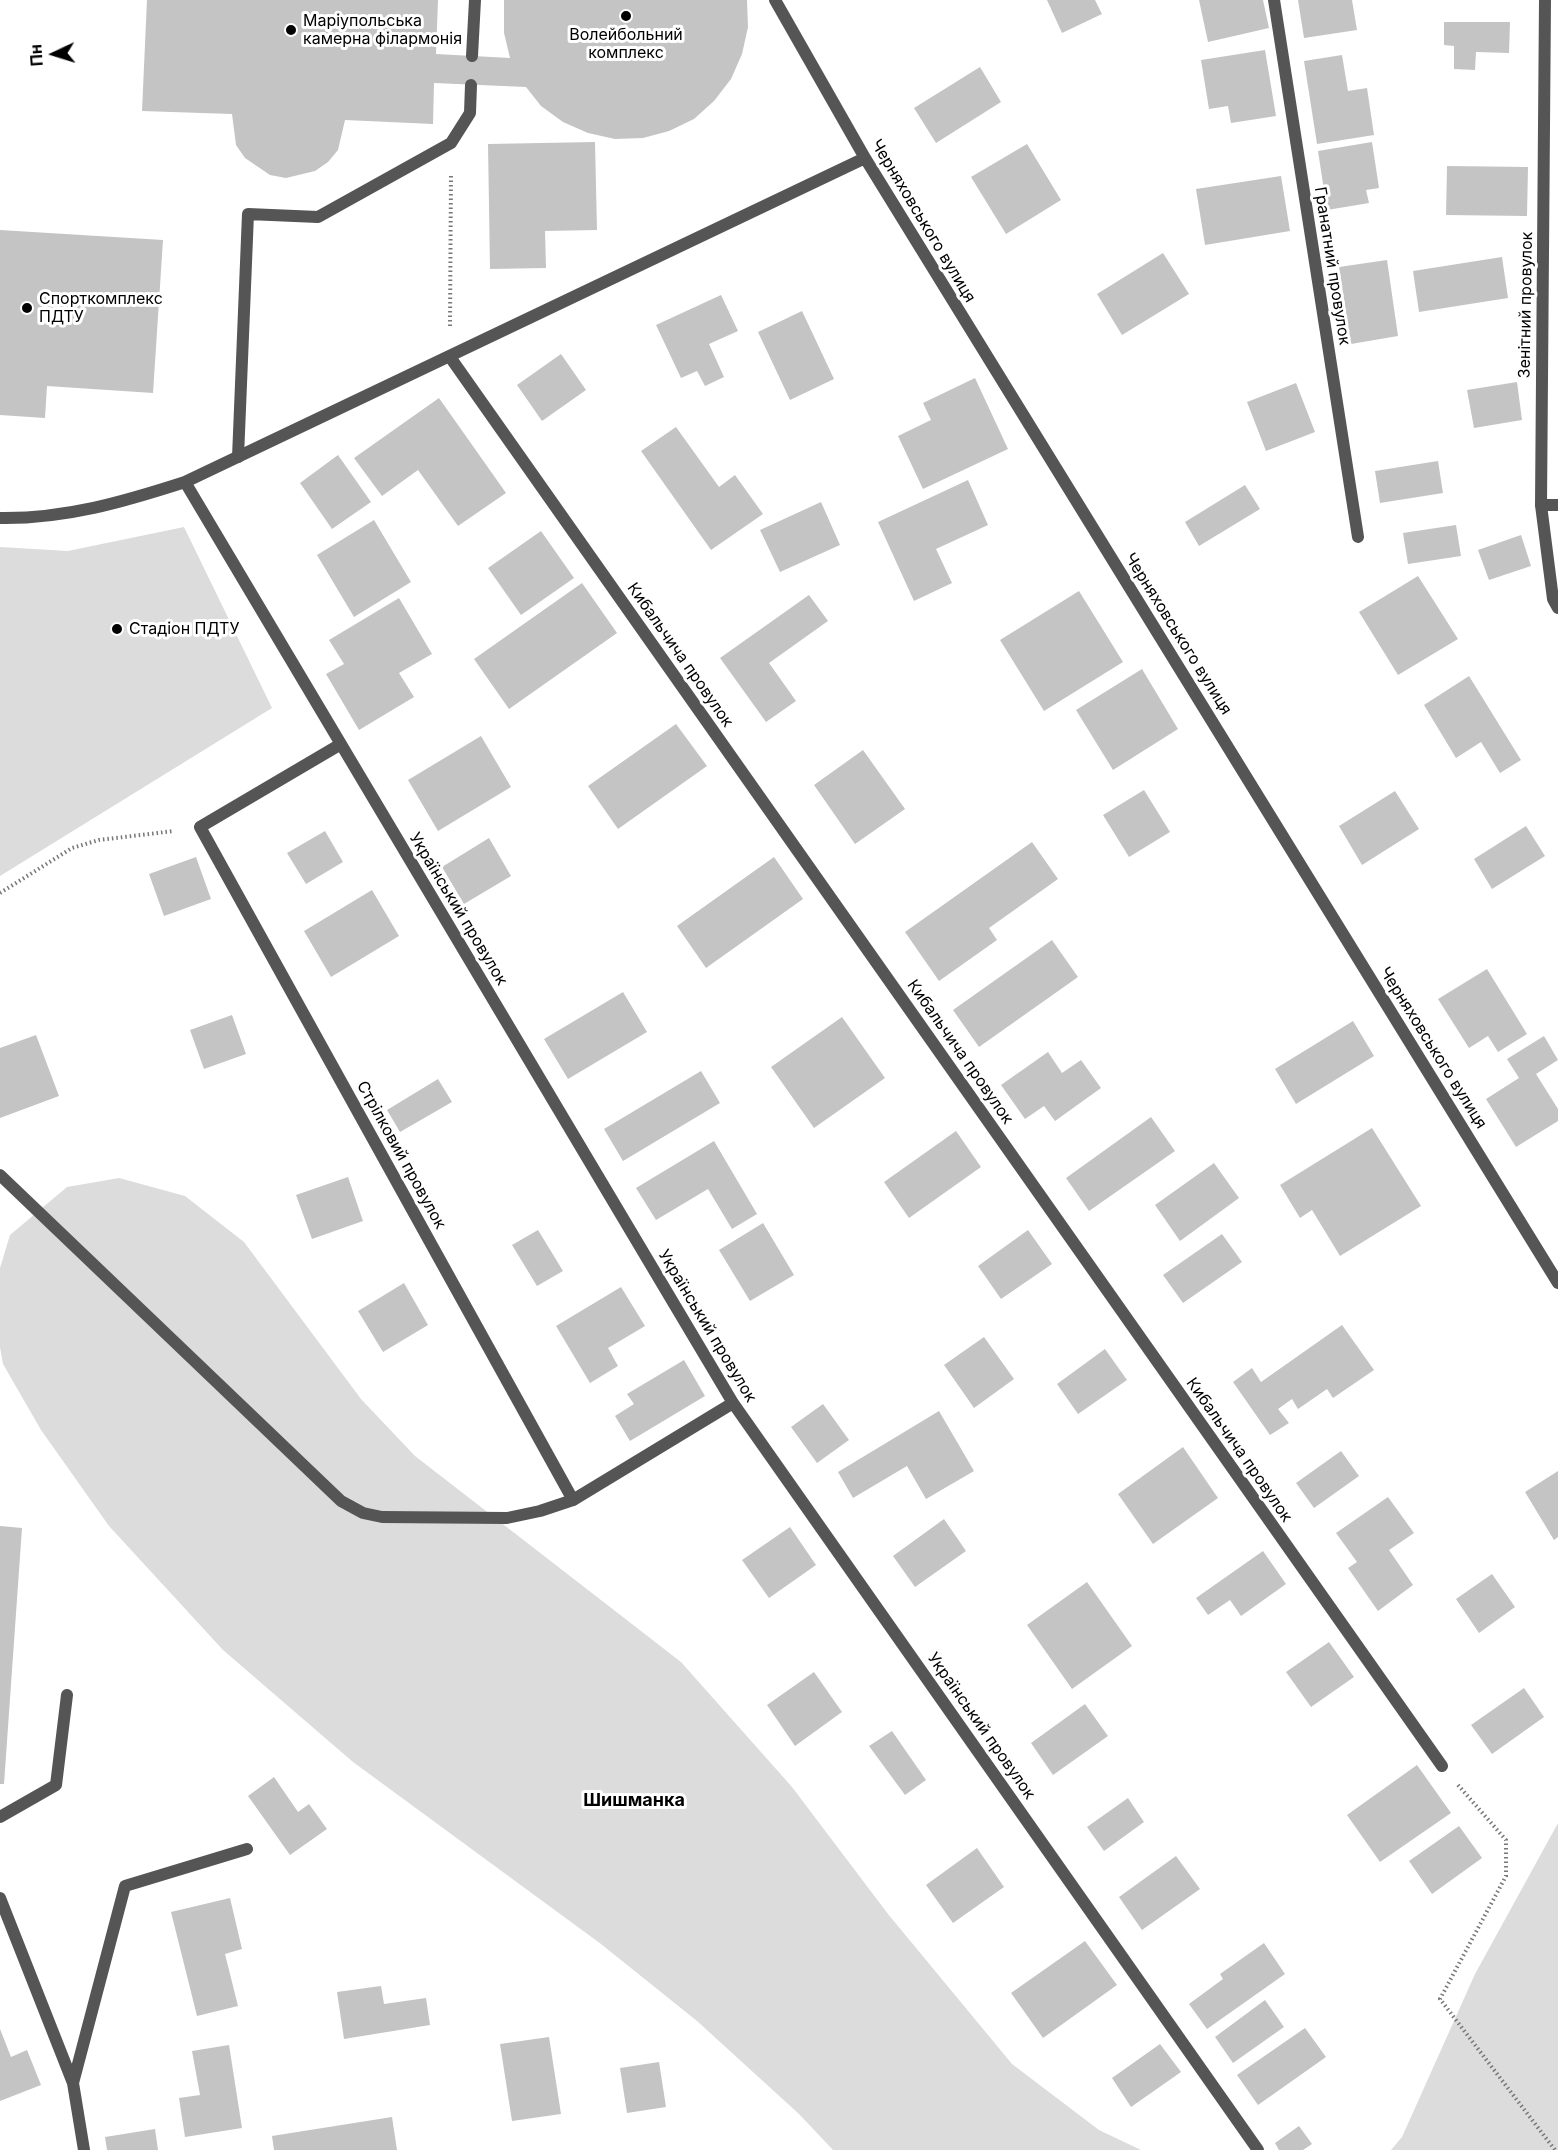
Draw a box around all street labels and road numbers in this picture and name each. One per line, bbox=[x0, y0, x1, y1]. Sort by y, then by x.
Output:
street label: Черняховського вулиця bbox=[867, 136, 979, 306]
street label: Гранатний провулок bbox=[1310, 186, 1354, 346]
street label: Зенітний провулок bbox=[1515, 231, 1537, 379]
street label: Черняховського вулиця bbox=[1120, 550, 1236, 718]
street label: Кибальчича провулок bbox=[623, 579, 737, 731]
street label: Український провулок bbox=[405, 829, 511, 989]
street label: Черняховського вулиця bbox=[1375, 964, 1491, 1132]
street label: Кибальчича провулок bbox=[903, 976, 1017, 1128]
street label: Стрілковий провулок bbox=[352, 1078, 450, 1232]
street label: Український провулок bbox=[654, 1246, 760, 1406]
street label: Кибальчича провулок bbox=[1182, 1374, 1296, 1526]
street label: Український провулок bbox=[923, 1649, 1039, 1803]

